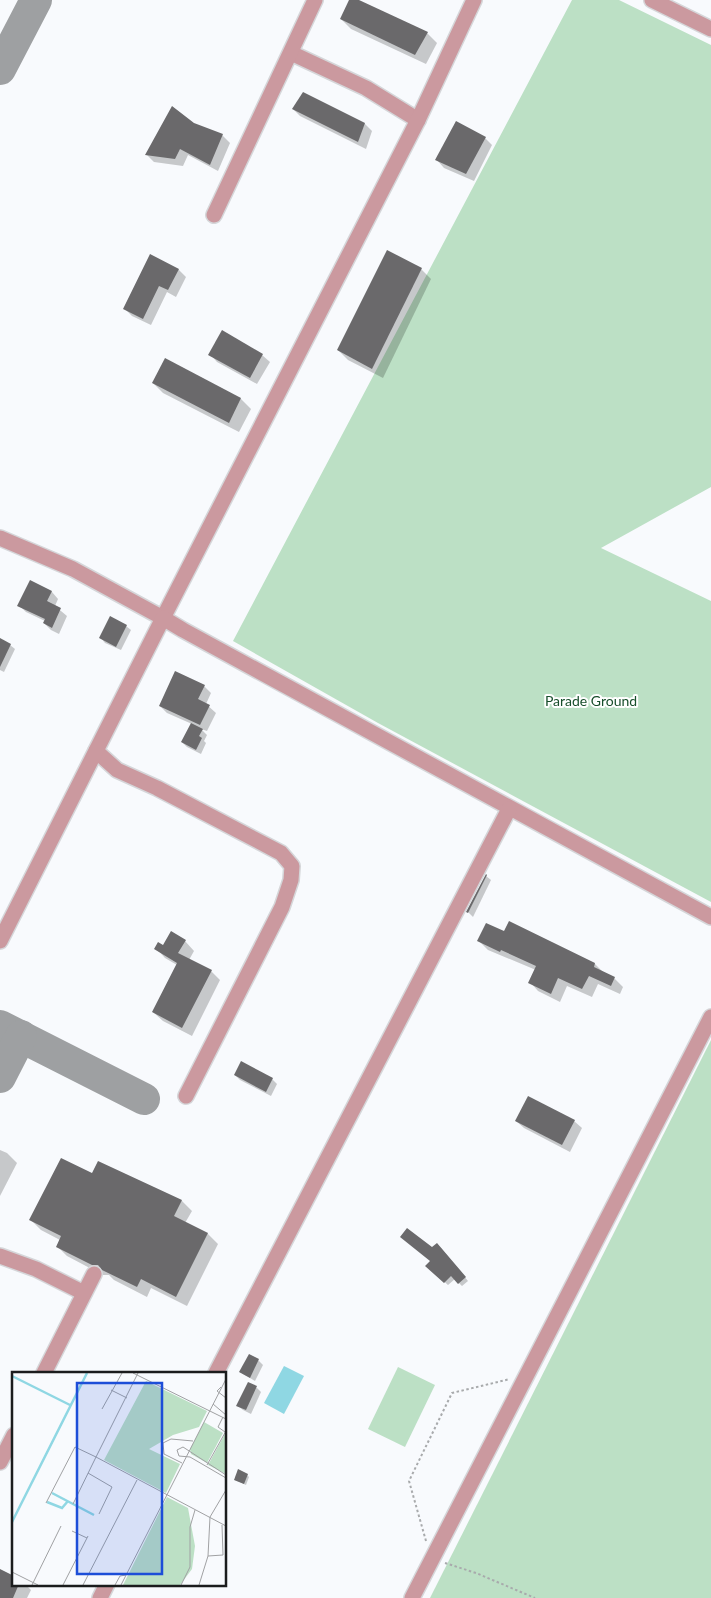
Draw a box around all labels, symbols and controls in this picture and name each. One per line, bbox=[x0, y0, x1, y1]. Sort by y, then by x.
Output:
park label: Parade Ground bbox=[545, 692, 637, 709]
inset map bbox=[12, 1372, 226, 1586]

